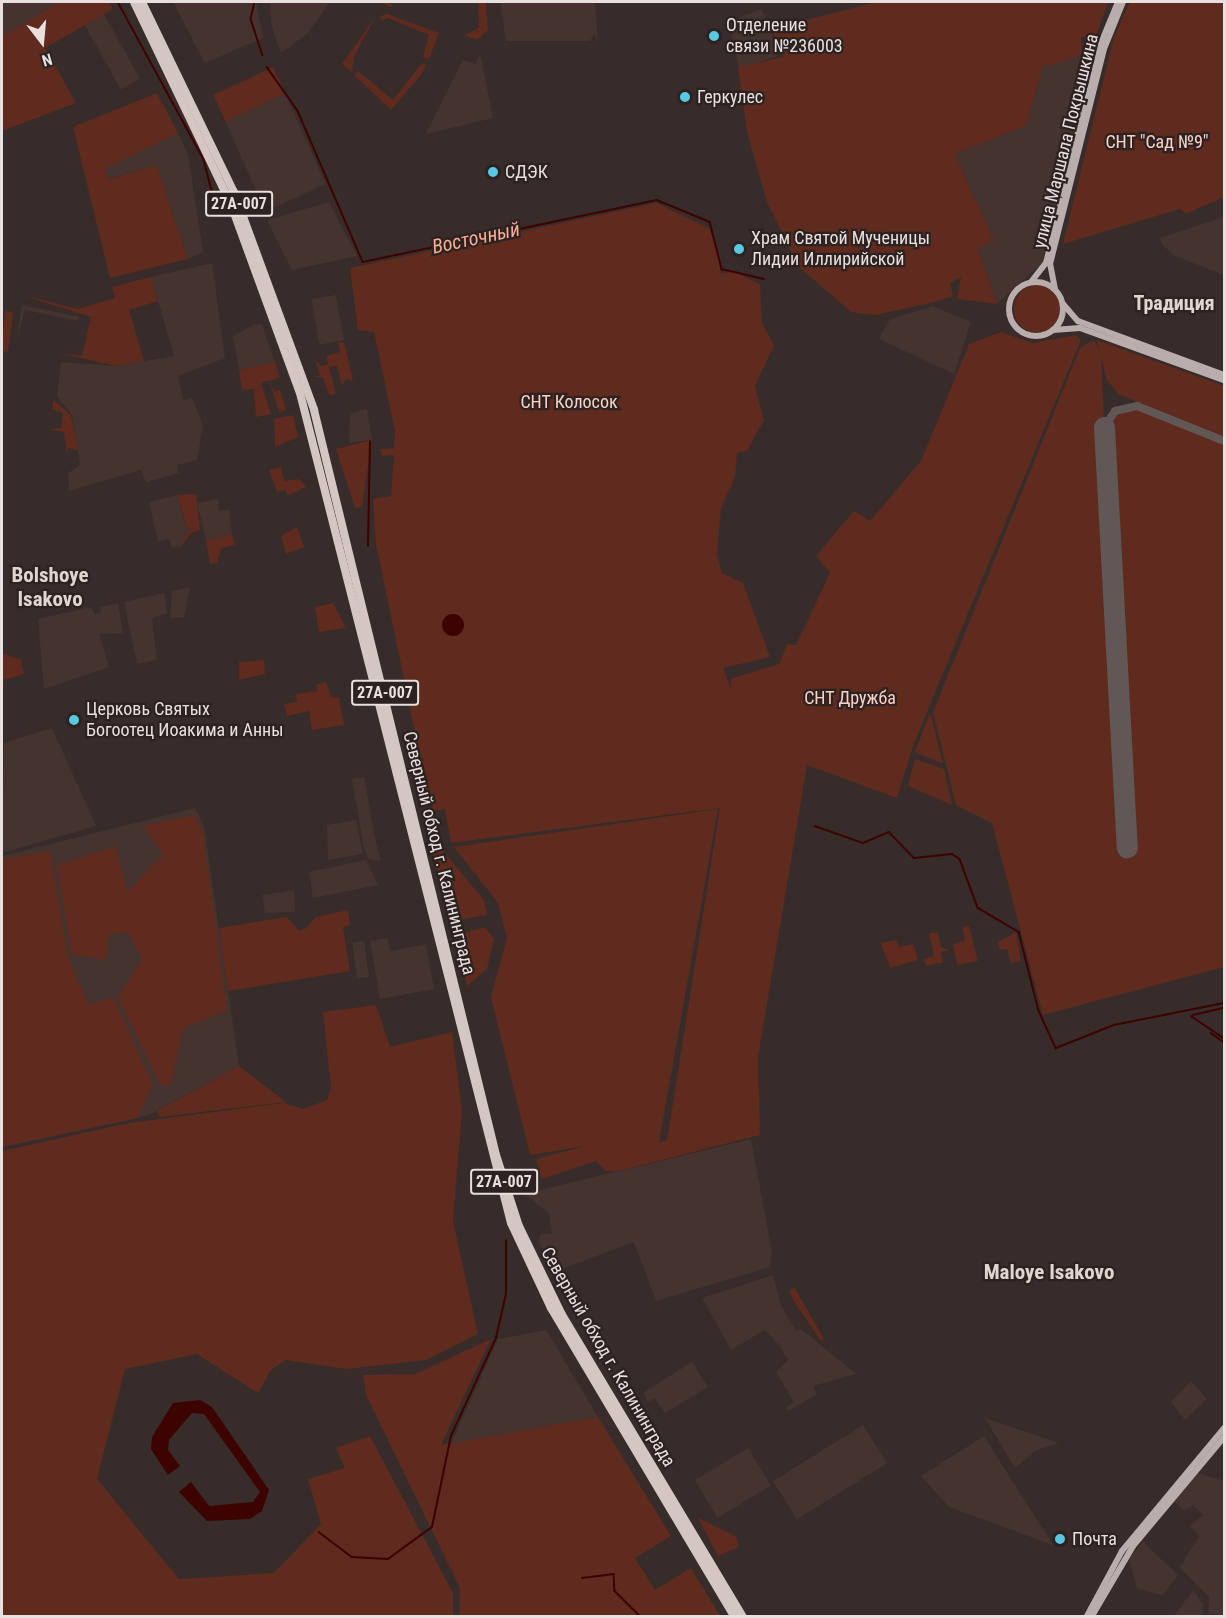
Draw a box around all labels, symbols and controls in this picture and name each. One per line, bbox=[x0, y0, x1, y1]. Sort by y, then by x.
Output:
north arrow bbox=[12, 12, 72, 72]
place label: Отделение связи №236003 bbox=[726, 15, 843, 57]
marker: Отделение связи №236003 bbox=[707, 29, 721, 43]
street label: улица Маршала Покрышкина bbox=[1029, 32, 1103, 250]
text: N bbox=[40, 49, 54, 70]
place label: Геркулес bbox=[697, 86, 763, 108]
marker: Геркулес bbox=[678, 90, 692, 104]
park label: СНТ "Сад №9" bbox=[1105, 131, 1209, 153]
place label: СДЭК bbox=[505, 161, 548, 183]
marker: СДЭК bbox=[486, 165, 500, 179]
road number: 27А-007 bbox=[204, 191, 274, 217]
water label: Восточный bbox=[430, 217, 522, 259]
place label: Храм Святой Мученицы Лидии Иллирийской bbox=[751, 228, 930, 270]
marker: Храм Святой Мученицы Лидии Иллирийской bbox=[732, 242, 746, 256]
district label: Традиция bbox=[1133, 291, 1215, 315]
park label: СНТ Колосок bbox=[520, 391, 618, 413]
district label: Bolshoye Isakovo bbox=[12, 562, 88, 612]
road number: 27А-007 bbox=[350, 680, 420, 706]
park label: СНТ Дружба bbox=[804, 687, 896, 709]
place label: Церковь Святых Богоотец Иоакима и Анны bbox=[86, 699, 284, 742]
marker: Церковь Святых Богоотец Иоакима и Анны bbox=[67, 713, 81, 727]
street label: Северный обход г. Калининграда bbox=[398, 729, 480, 977]
road number: 27А-007 bbox=[470, 1169, 538, 1195]
street label: Северный обход г. Калининграда bbox=[536, 1243, 680, 1471]
district label: Maloye Isakovo bbox=[984, 1259, 1114, 1285]
place label: Почта bbox=[1072, 1528, 1117, 1550]
marker: Почта bbox=[1053, 1532, 1067, 1546]

